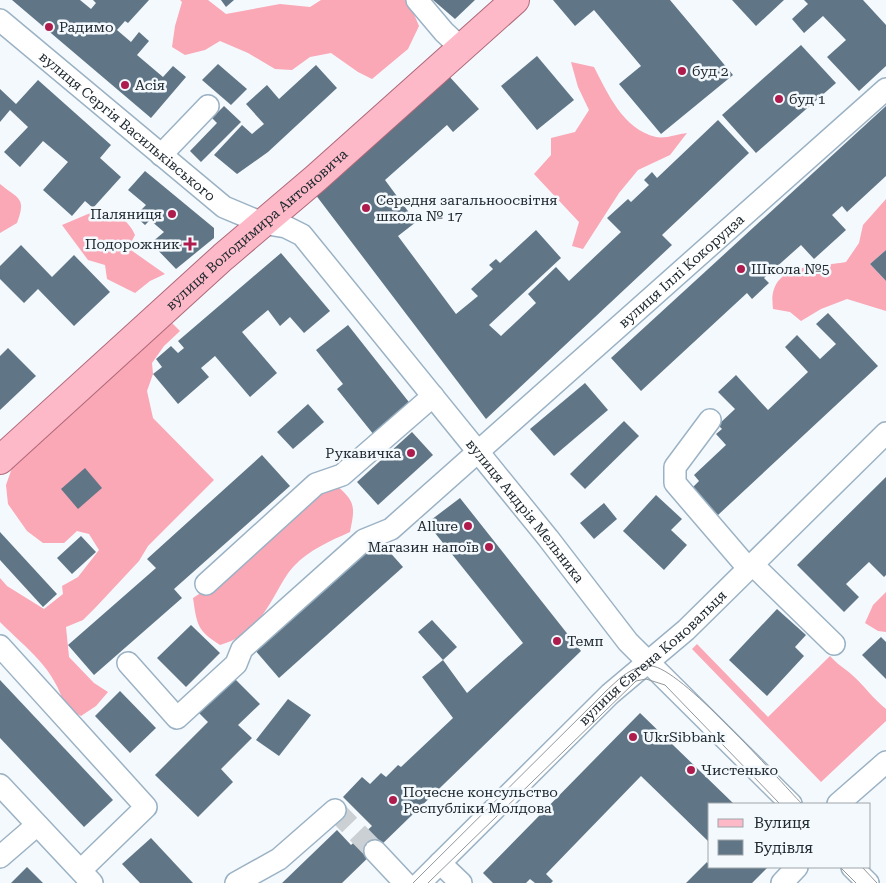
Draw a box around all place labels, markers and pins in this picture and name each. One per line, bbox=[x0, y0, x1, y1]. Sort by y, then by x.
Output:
place label: Радимо bbox=[59, 19, 113, 35]
marker: Радимо bbox=[43, 21, 55, 33]
place label: буд 2 bbox=[692, 63, 729, 79]
marker: буд 2 bbox=[676, 65, 688, 77]
place label: Асія bbox=[135, 77, 165, 93]
marker: Асія bbox=[119, 79, 131, 91]
place label: буд 1 bbox=[789, 91, 826, 107]
marker: буд 1 bbox=[773, 93, 785, 105]
place label: Середня загальноосвітня школа № 17 bbox=[376, 192, 558, 224]
marker: Середня загальноосвітня школа № 17 bbox=[360, 202, 372, 214]
place label: Паляниця bbox=[90, 206, 162, 222]
marker: Паляниця bbox=[166, 208, 178, 220]
place label: Подорожник bbox=[85, 236, 180, 252]
marker: Подорожник bbox=[184, 238, 196, 250]
place label: Школа №5 bbox=[751, 261, 830, 277]
marker: Школа №5 bbox=[735, 263, 747, 275]
place label: Рукавичка bbox=[325, 445, 401, 461]
marker: Рукавичка bbox=[405, 447, 417, 459]
place label: Allure bbox=[417, 518, 458, 534]
marker: Allure bbox=[462, 520, 474, 532]
place label: Магазин напоїв bbox=[368, 539, 479, 555]
marker: Магазин напоїв bbox=[483, 541, 495, 553]
place label: Темп bbox=[567, 633, 604, 649]
marker: Темп bbox=[551, 635, 563, 647]
place label: UkrSibbank bbox=[643, 729, 725, 745]
marker: UkrSibbank bbox=[627, 731, 639, 743]
place label: Чистенько bbox=[701, 762, 778, 778]
marker: Чистенько bbox=[685, 764, 697, 776]
place label: Почесне консульство Республіки Молдова bbox=[403, 784, 558, 816]
marker: Почесне консульство Республіки Молдова bbox=[387, 794, 399, 806]

